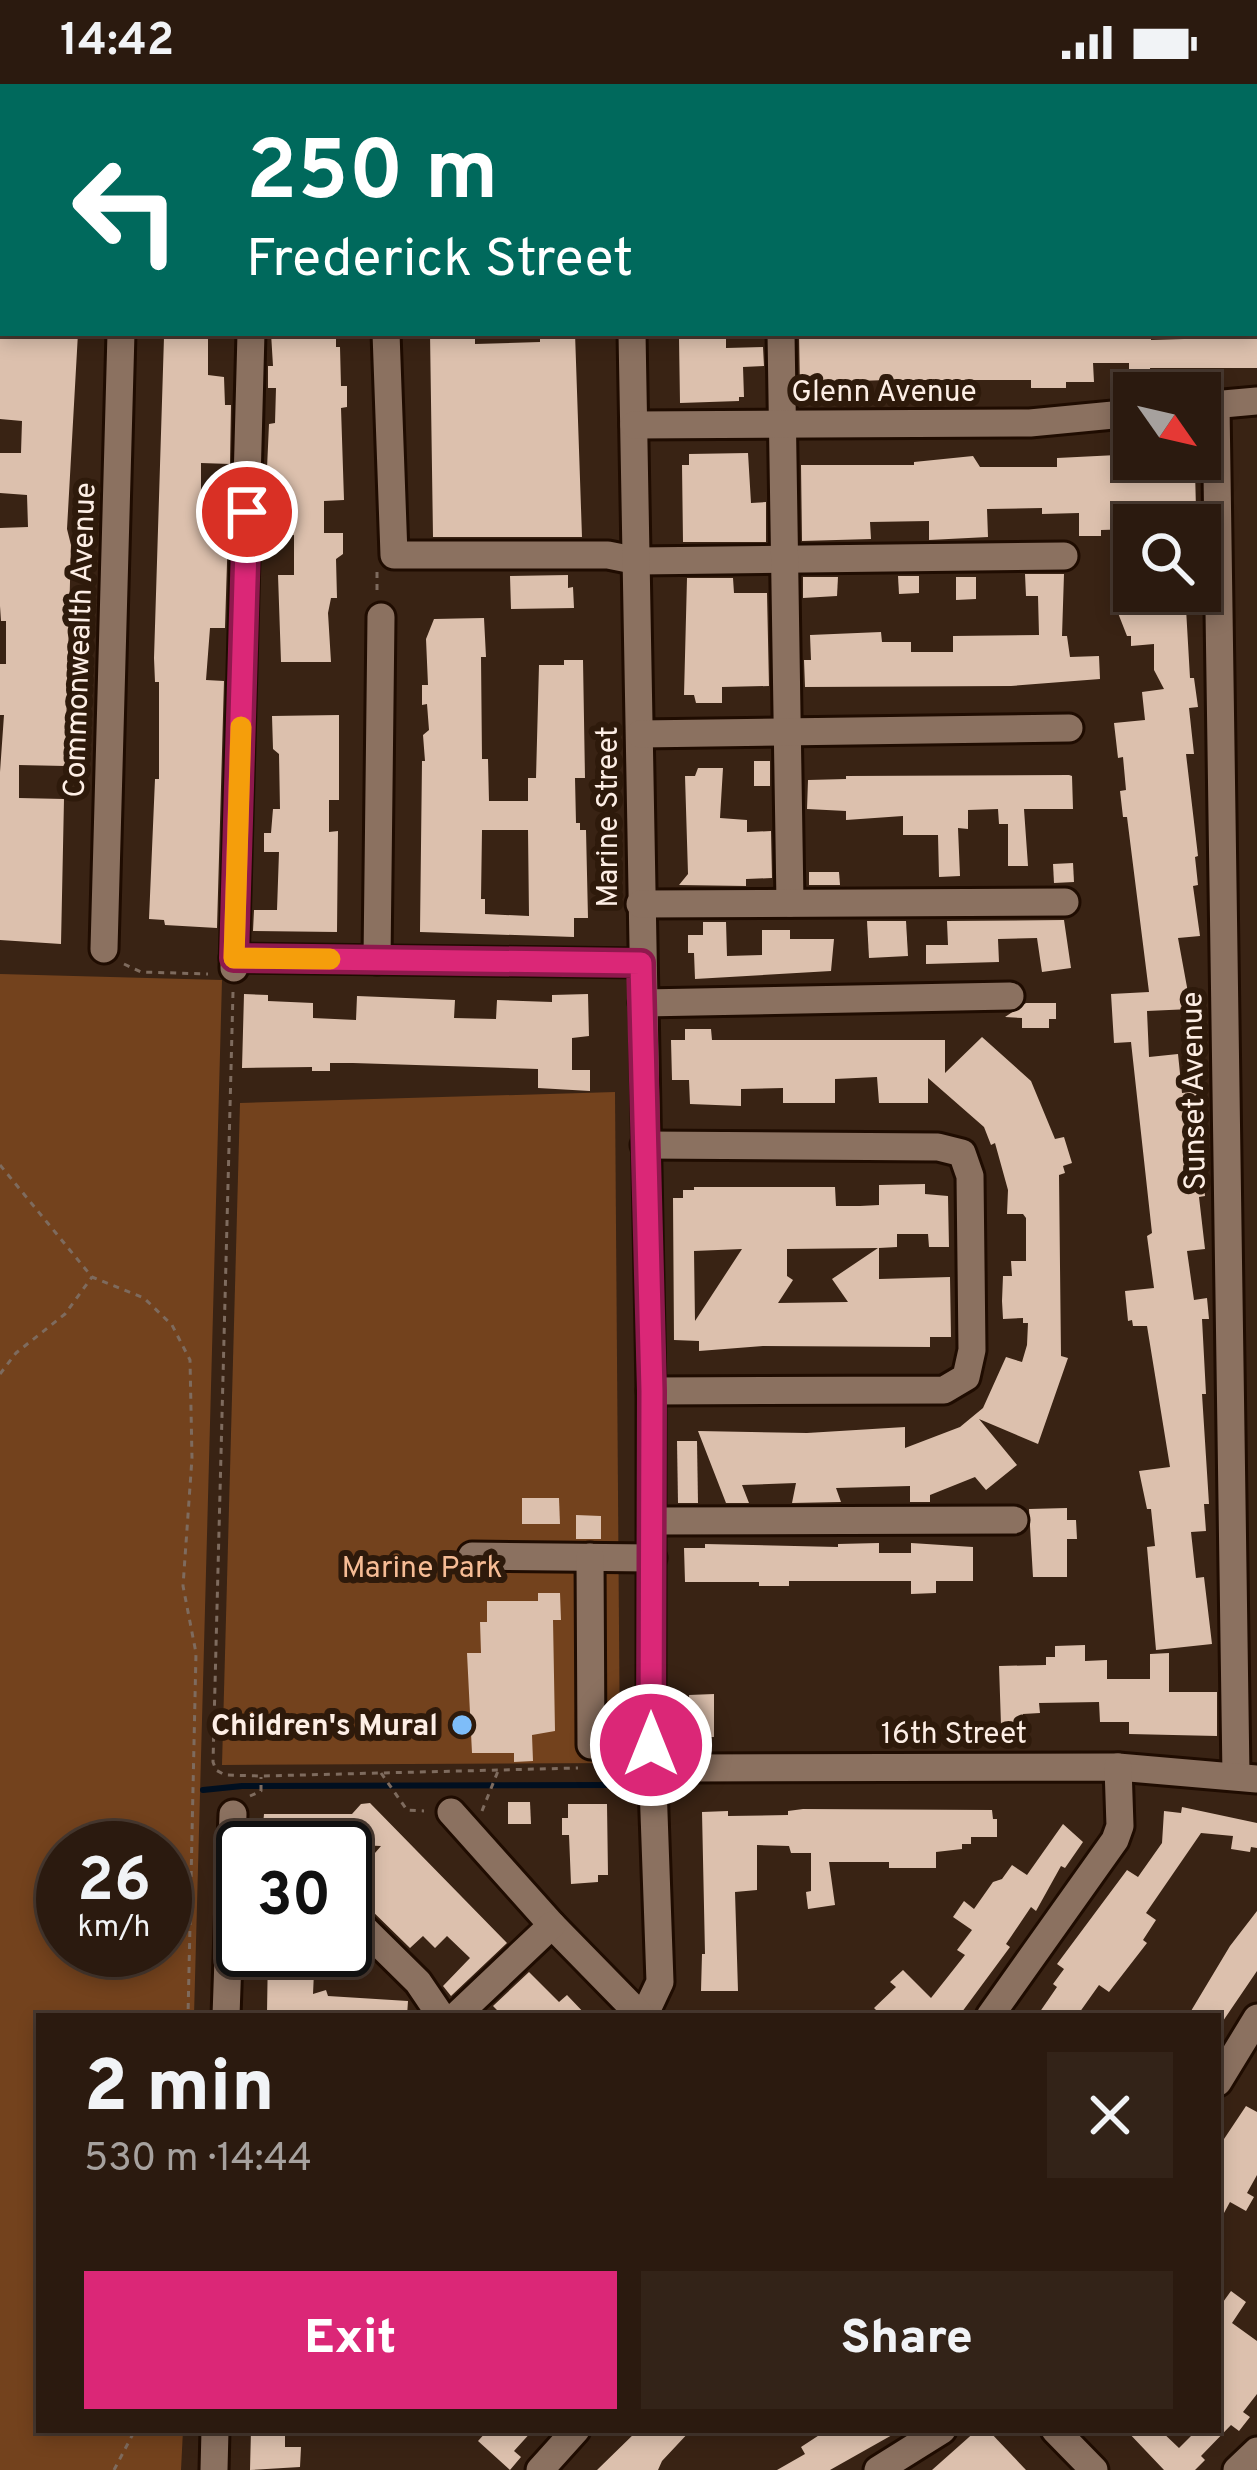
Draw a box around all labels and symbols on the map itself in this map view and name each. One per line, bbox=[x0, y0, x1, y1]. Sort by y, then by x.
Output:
north arrow bbox=[1113, 372, 1221, 480]
street label: Glenn Avenue bbox=[791, 375, 977, 412]
pin bbox=[196, 461, 298, 563]
street label: Commonwealth Avenue bbox=[58, 482, 105, 798]
street label: Marine Street bbox=[591, 726, 628, 908]
street label: Sunset Avenue bbox=[1175, 991, 1216, 1191]
park label: Marine Park bbox=[342, 1551, 502, 1588]
position arrow bbox=[588, 1682, 714, 1808]
place label: Children's Mural bbox=[211, 1709, 438, 1746]
marker: Children's Mural bbox=[449, 1712, 475, 1738]
street label: 16th Street bbox=[881, 1717, 1027, 1754]
speed limit sign: 30 bbox=[216, 1821, 372, 1977]

